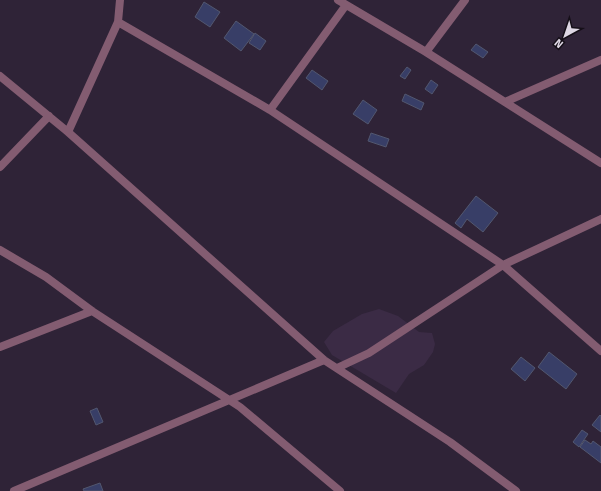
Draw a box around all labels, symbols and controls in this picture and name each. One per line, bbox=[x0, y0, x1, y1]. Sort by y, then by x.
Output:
north arrow bbox=[545, 16, 585, 56]
text: N bbox=[552, 36, 566, 51]

